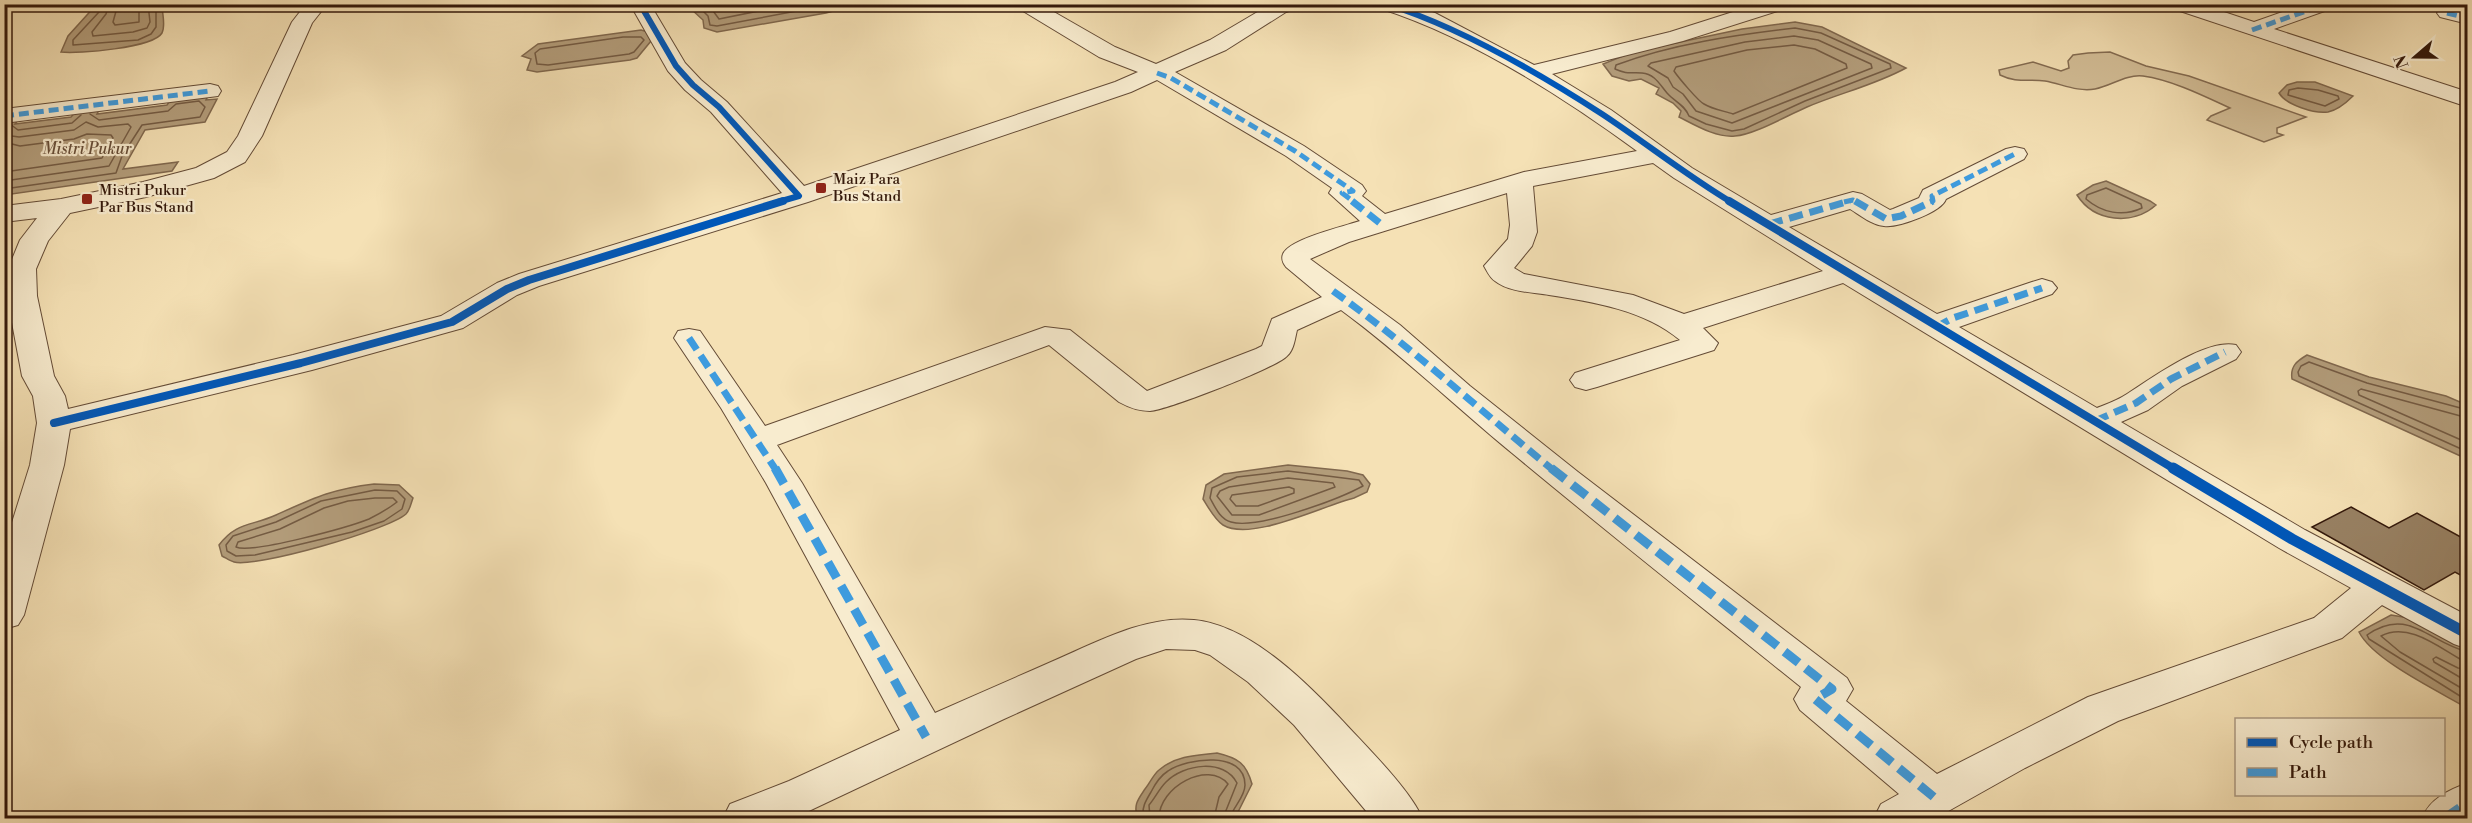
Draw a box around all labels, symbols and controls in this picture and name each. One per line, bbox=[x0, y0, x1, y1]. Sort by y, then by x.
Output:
north arrow bbox=[2385, 27, 2445, 87]
text: N bbox=[2390, 52, 2413, 71]
water label: Mistri Pukur bbox=[43, 139, 133, 159]
place label: Maiz Para Bus Stand bbox=[832, 170, 901, 206]
place label: Mistri Pukur Par Bus Stand bbox=[99, 181, 194, 217]
marker: Maiz Para Bus Stand bbox=[814, 181, 828, 195]
marker: Mistri Pukur Par Bus Stand bbox=[80, 192, 94, 206]
legend bbox=[2235, 718, 2445, 796]
text: Cycle path bbox=[2289, 731, 2373, 754]
text: Path bbox=[2289, 761, 2327, 784]

